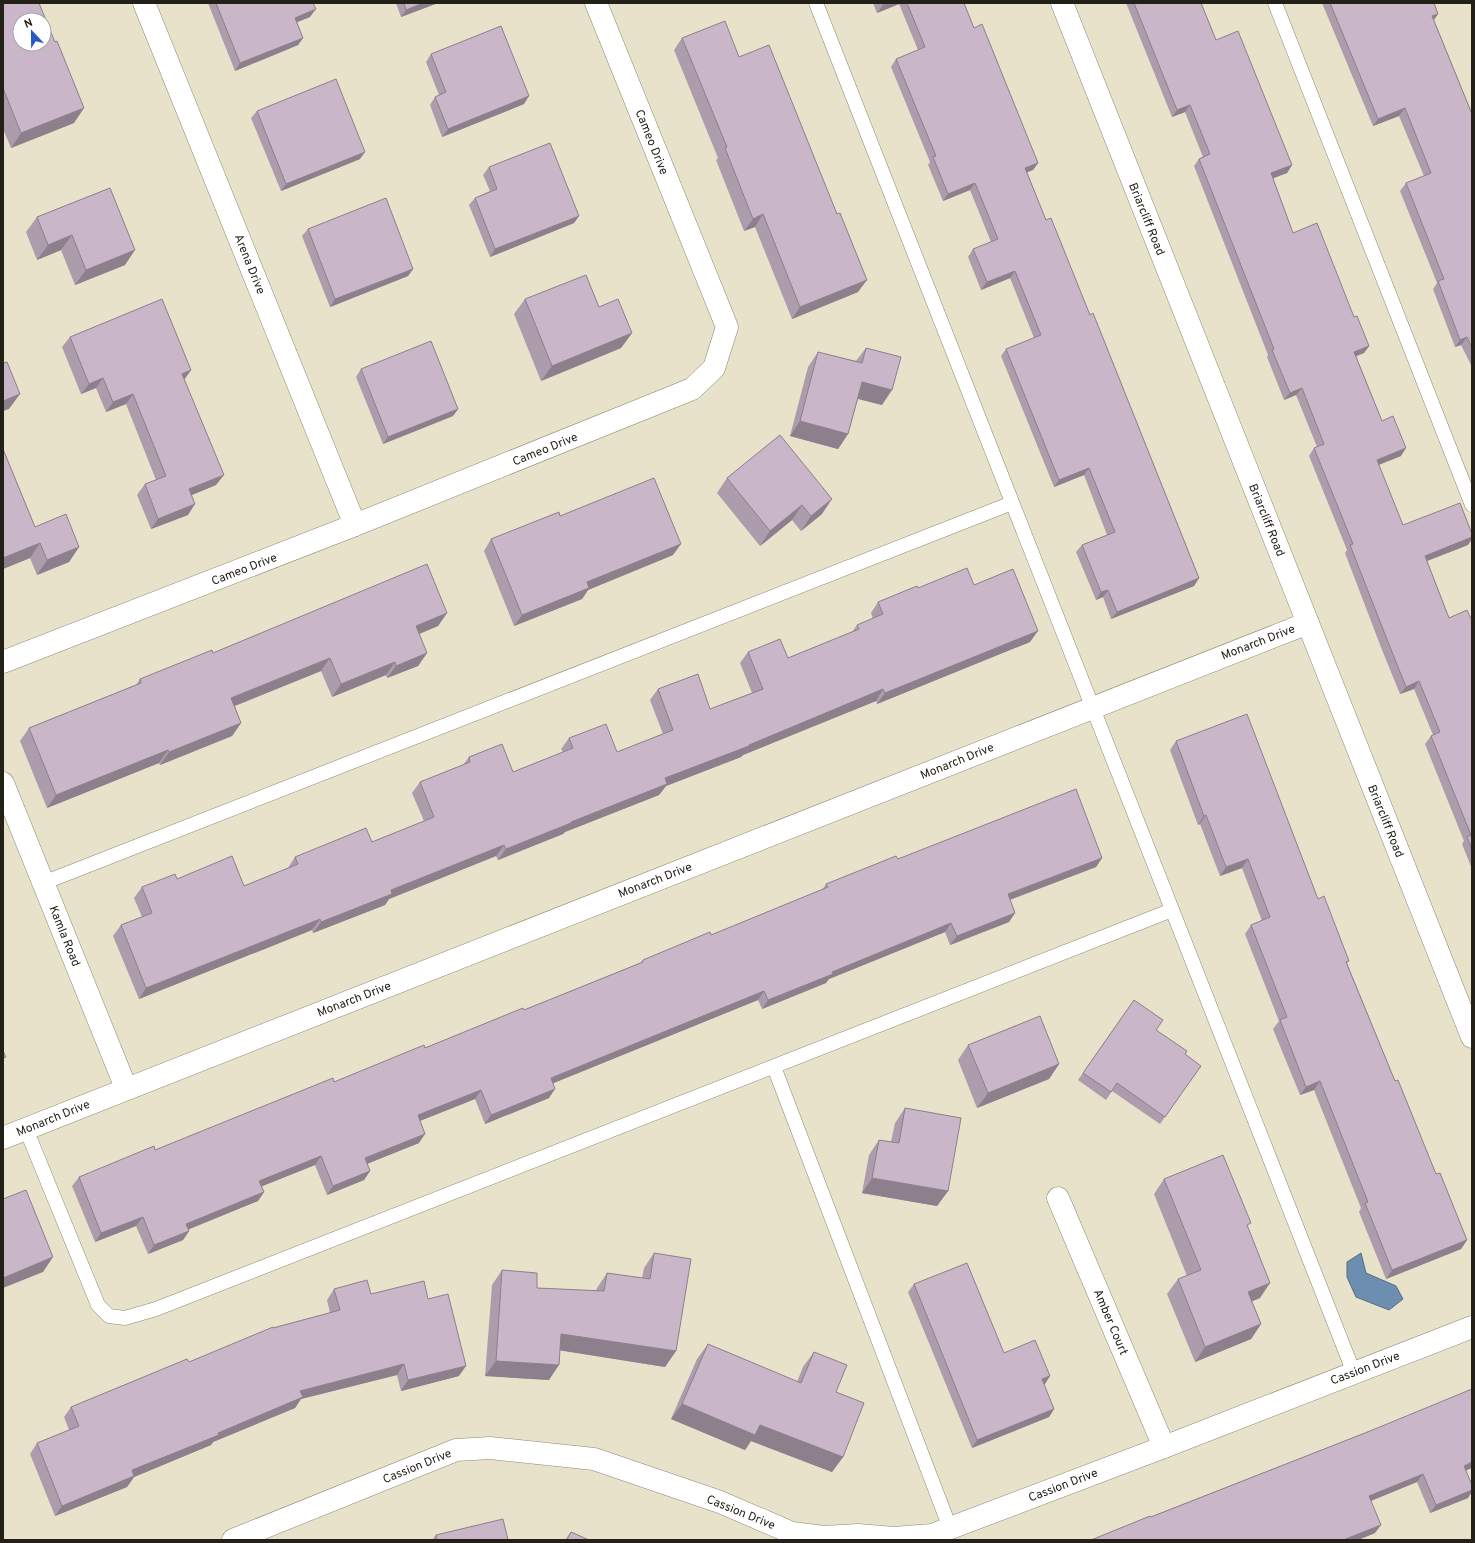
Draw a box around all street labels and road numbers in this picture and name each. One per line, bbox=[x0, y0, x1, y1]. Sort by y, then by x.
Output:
street label: Cameo Drive bbox=[631, 107, 671, 177]
street label: Briarcliff Road bbox=[1124, 181, 1168, 258]
street label: Arena Drive bbox=[230, 232, 268, 297]
street label: Cameo Drive bbox=[510, 430, 580, 470]
street label: Briarcliff Road bbox=[1244, 482, 1288, 559]
street label: Cameo Drive bbox=[209, 550, 280, 590]
street label: Monarch Drive bbox=[1219, 621, 1298, 664]
street label: Monarch Drive bbox=[918, 740, 997, 784]
street label: Briarcliff Road bbox=[1363, 783, 1407, 860]
street label: Monarch Drive bbox=[616, 859, 695, 902]
street label: Kamla Road bbox=[45, 904, 84, 969]
street label: Monarch Drive bbox=[315, 978, 394, 1021]
street label: Monarch Drive bbox=[14, 1097, 93, 1141]
street label: Amber Court bbox=[1089, 1287, 1131, 1358]
street label: Cassion Drive bbox=[1328, 1348, 1402, 1389]
street label: Cassion Drive bbox=[381, 1446, 454, 1488]
street label: Cassion Drive bbox=[1026, 1465, 1100, 1506]
street label: Cassion Drive bbox=[704, 1492, 777, 1534]

